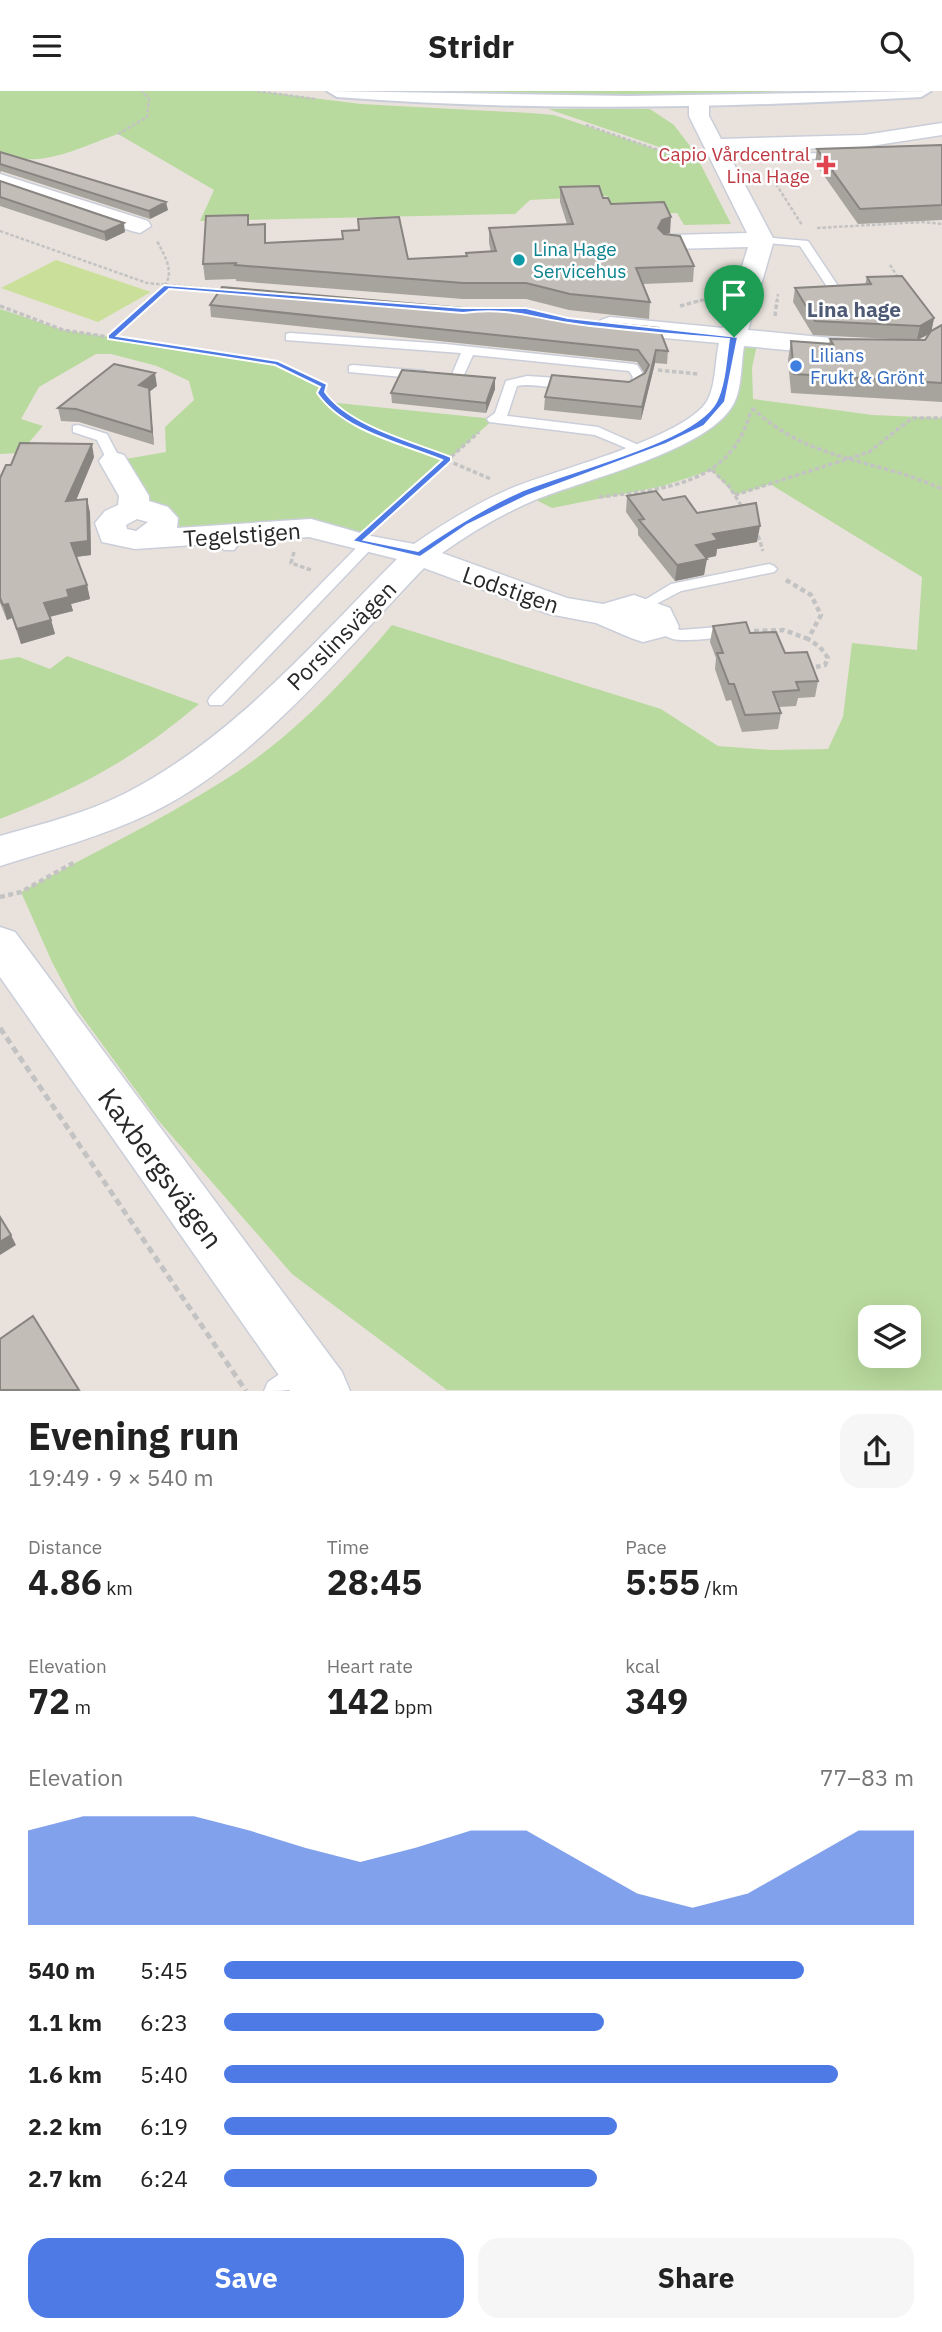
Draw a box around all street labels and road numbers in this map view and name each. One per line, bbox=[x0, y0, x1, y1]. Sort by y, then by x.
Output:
street label: Tegelstigen bbox=[182, 515, 302, 553]
street label: Lodstigen bbox=[459, 559, 563, 619]
street label: Porslinsvägen bbox=[280, 574, 402, 696]
street label: Kaxbergsvägen bbox=[90, 1080, 232, 1256]

